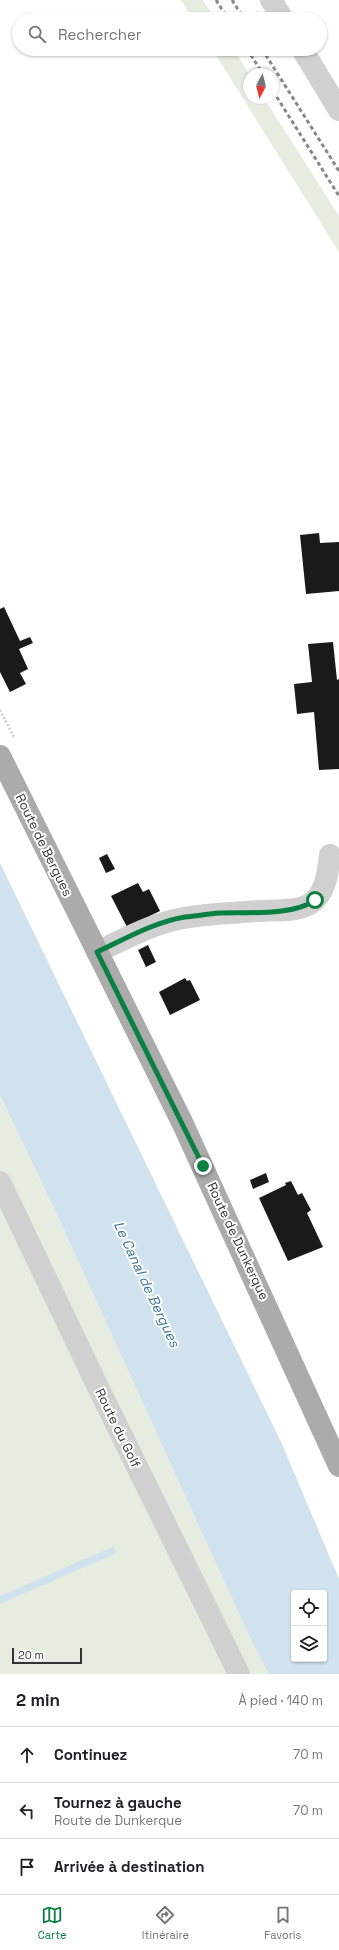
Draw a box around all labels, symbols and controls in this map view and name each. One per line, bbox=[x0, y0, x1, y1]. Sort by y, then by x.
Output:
search box bbox=[12, 12, 327, 56]
icon: search bbox=[26, 23, 48, 45]
text: Rechercher bbox=[58, 25, 141, 44]
north arrow bbox=[243, 68, 279, 104]
street label: Route de Bergues bbox=[12, 791, 76, 899]
route start bbox=[306, 891, 324, 909]
route end bbox=[194, 1157, 212, 1175]
street label: Route de Dunkerque bbox=[203, 1179, 273, 1303]
water label: Le Canal de Bergues bbox=[110, 1218, 184, 1350]
street label: Route du Golf bbox=[91, 1386, 145, 1471]
map controls bbox=[291, 1590, 327, 1662]
button: locate bbox=[291, 1590, 327, 1626]
button: layers bbox=[291, 1626, 327, 1662]
scale bar bbox=[12, 1646, 82, 1665]
text: 20 m bbox=[18, 1648, 44, 1662]
text: 2 min bbox=[16, 1689, 60, 1711]
text: À pied · 140 m bbox=[238, 1692, 323, 1709]
icon: ahead bbox=[16, 1744, 38, 1766]
text: Continuez bbox=[54, 1745, 127, 1764]
text: 70 m bbox=[293, 1746, 323, 1763]
text: Tournez à gauche bbox=[54, 1793, 182, 1812]
icon: left bbox=[16, 1800, 38, 1822]
text: 70 m bbox=[293, 1802, 323, 1819]
text: Route de Dunkerque bbox=[54, 1812, 182, 1829]
icon: arrive bbox=[16, 1856, 38, 1878]
text: Arrivée à destination bbox=[54, 1857, 204, 1876]
tab: Carte bbox=[38, 1904, 67, 1942]
tab: Itinéraire bbox=[142, 1904, 189, 1942]
tab: Favoris bbox=[264, 1904, 301, 1942]

